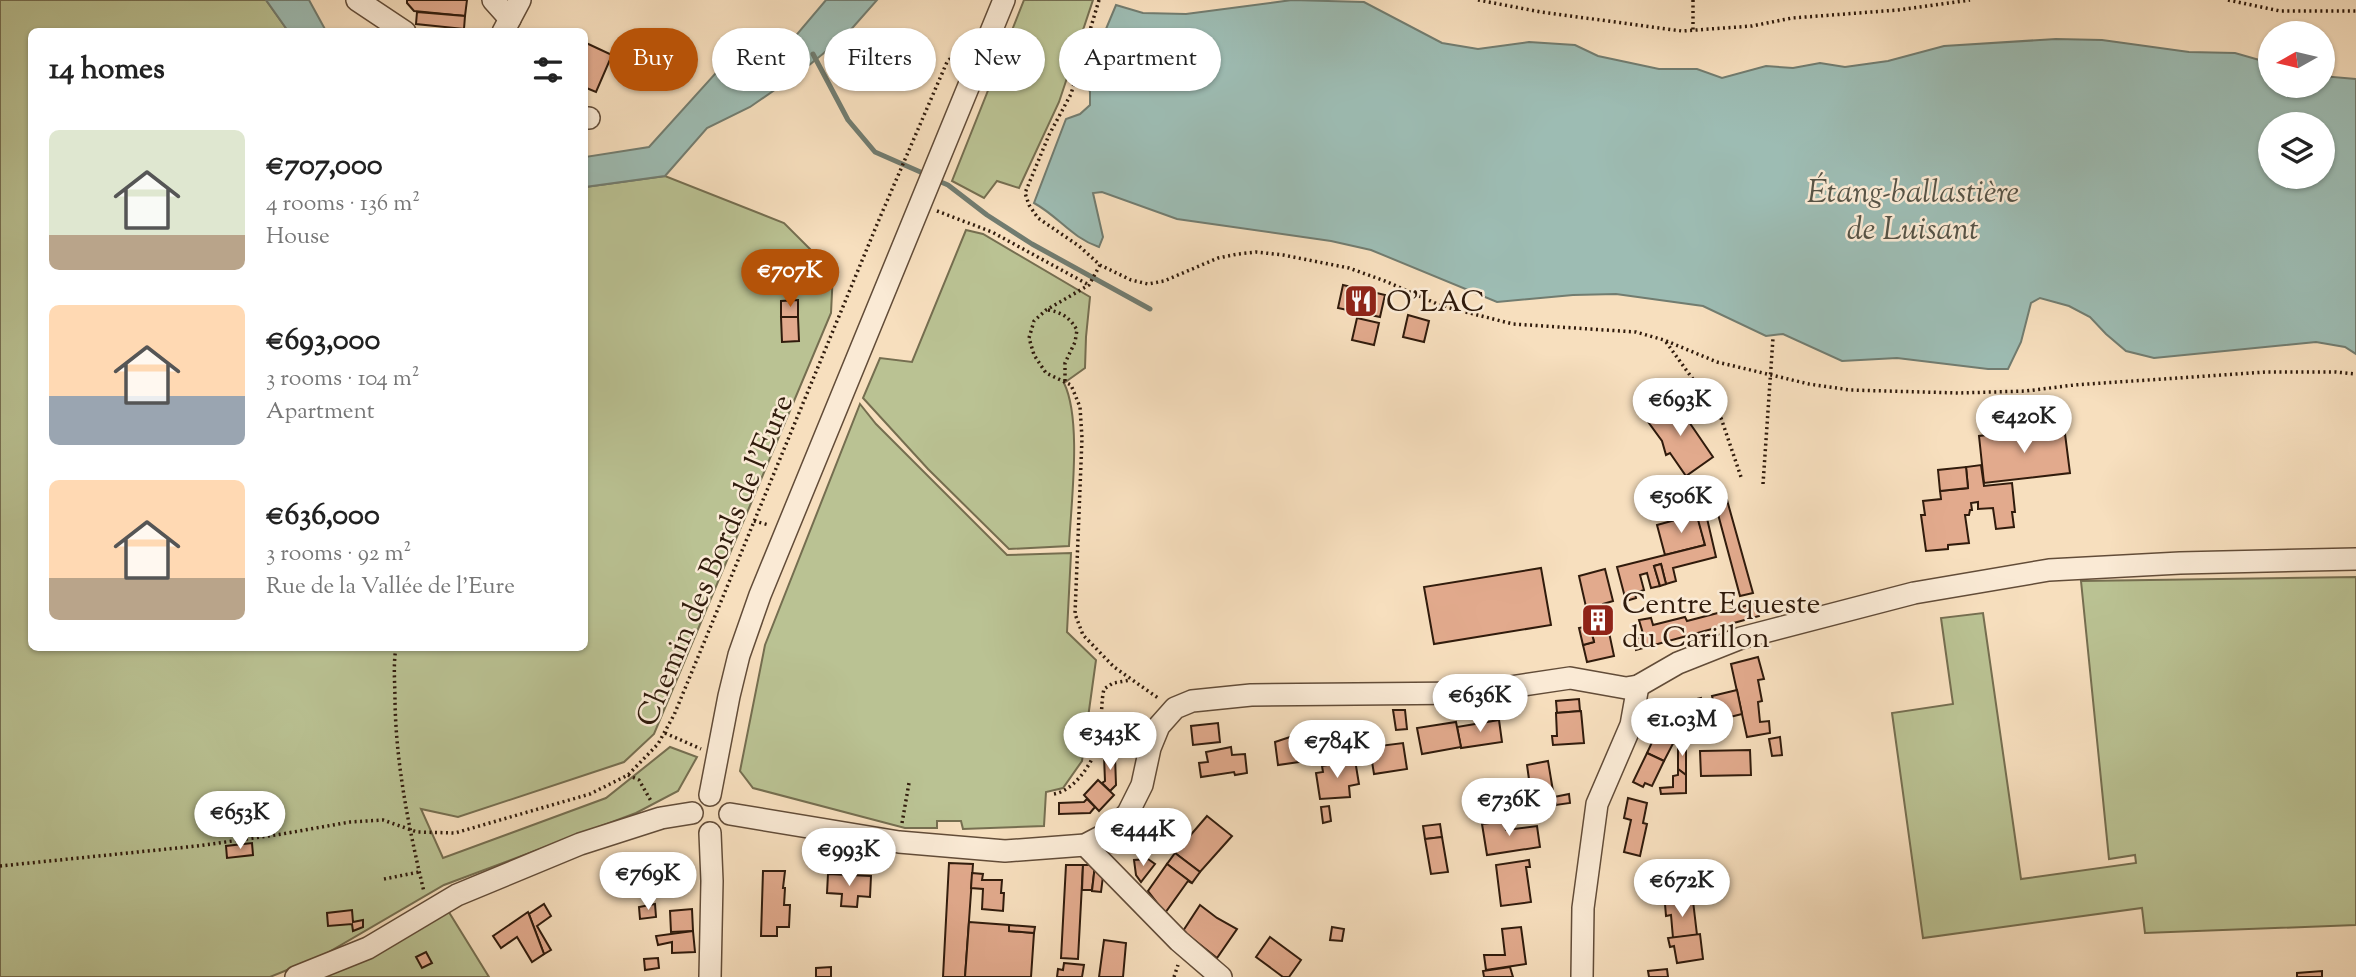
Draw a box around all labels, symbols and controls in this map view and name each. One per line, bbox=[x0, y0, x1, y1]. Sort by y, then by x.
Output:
north arrow bbox=[2258, 21, 2334, 98]
map controls bbox=[2258, 21, 2335, 189]
chip: Buy bbox=[609, 28, 698, 91]
chip: Rent bbox=[712, 28, 810, 91]
chip: Filters bbox=[824, 28, 936, 91]
chip: New bbox=[950, 28, 1045, 91]
chip: Apartment bbox=[1059, 28, 1221, 91]
text: 14 homes bbox=[49, 49, 165, 92]
icon: filters bbox=[529, 51, 567, 89]
button: layers bbox=[2258, 112, 2335, 189]
text: €707,000 bbox=[266, 145, 383, 188]
icon: home bbox=[105, 158, 189, 242]
water label: Étang-ballastière de Luisant bbox=[1807, 171, 2019, 254]
text: 4 rooms · 136 m² bbox=[266, 188, 420, 221]
text: House bbox=[266, 221, 330, 254]
pin: €707K bbox=[741, 250, 839, 309]
text: €707K bbox=[757, 255, 823, 288]
restaurant icon: O'LAC bbox=[1342, 282, 1380, 320]
place label: O'LAC bbox=[1386, 282, 1485, 325]
text: €693,000 bbox=[266, 320, 380, 363]
icon: home bbox=[105, 333, 189, 417]
text: 3 rooms · 104 m² bbox=[266, 363, 420, 396]
pin: €693K bbox=[1631, 378, 1729, 438]
text: €693K bbox=[1649, 384, 1711, 417]
street label: Chemin des Bords de l'Eure bbox=[627, 388, 806, 734]
text: Apartment bbox=[266, 396, 375, 429]
pin: €420K bbox=[1975, 396, 2073, 455]
text: €420K bbox=[1992, 401, 2056, 434]
pin: €506K bbox=[1632, 476, 1730, 535]
text: €506K bbox=[1650, 481, 1712, 514]
text: €636,000 bbox=[266, 495, 380, 538]
icon: home bbox=[105, 508, 189, 592]
text: 3 rooms · 92 m² bbox=[266, 538, 411, 571]
text: Rue de la Vallée de l'Eure bbox=[266, 571, 515, 604]
place label: Centre Equeste du Carillon bbox=[1622, 584, 1821, 661]
building icon: Centre Equeste du Carillon bbox=[1579, 601, 1617, 639]
pin: €636K bbox=[1431, 674, 1529, 734]
text: €636K bbox=[1449, 680, 1511, 713]
pin: €1.03M bbox=[1625, 698, 1739, 758]
text: €1.03M bbox=[1647, 704, 1717, 737]
pin: €343K bbox=[1061, 712, 1159, 772]
text: €343K bbox=[1080, 718, 1140, 751]
pin: €784K bbox=[1288, 720, 1386, 780]
text: €784K bbox=[1304, 726, 1370, 759]
pin: €736K bbox=[1460, 778, 1558, 838]
text: €736K bbox=[1478, 784, 1540, 817]
pin: €653K bbox=[191, 792, 289, 851]
text: €653K bbox=[210, 797, 270, 830]
pin: €444K bbox=[1094, 808, 1192, 868]
text: €444K bbox=[1111, 814, 1175, 847]
pin: €993K bbox=[800, 828, 898, 888]
text: €993K bbox=[818, 834, 880, 867]
pin: €769K bbox=[599, 852, 697, 912]
text: €769K bbox=[616, 858, 680, 891]
pin: €672K bbox=[1633, 860, 1731, 919]
text: €672K bbox=[1650, 865, 1714, 898]

